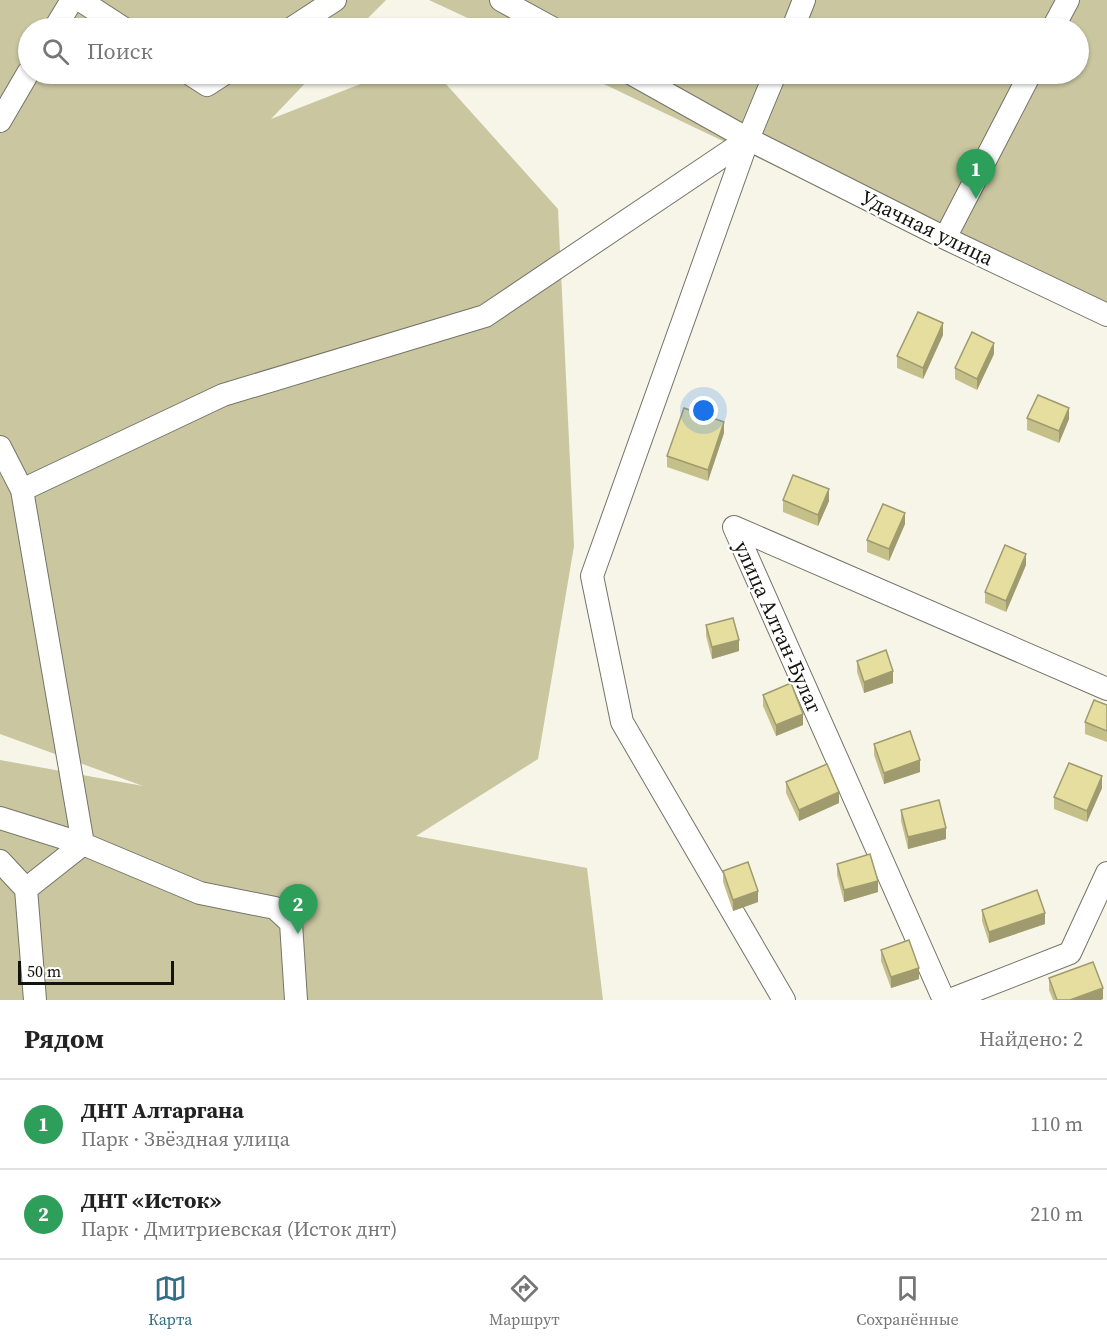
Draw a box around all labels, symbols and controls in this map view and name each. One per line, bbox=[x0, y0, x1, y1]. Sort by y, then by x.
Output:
search box bbox=[18, 18, 1089, 84]
icon: search bbox=[39, 35, 72, 68]
text: Поиск bbox=[87, 36, 153, 66]
pin: 1 bbox=[956, 150, 996, 199]
street label: Удачная улица bbox=[856, 183, 999, 272]
your location bbox=[689, 396, 718, 425]
street label: улица Алтан-Булаг bbox=[727, 536, 830, 718]
pin: 2 bbox=[278, 884, 318, 934]
scale bar bbox=[18, 958, 174, 986]
text: 50 m bbox=[27, 960, 61, 982]
text: Рядом bbox=[24, 1021, 104, 1057]
text: Найдено: 2 bbox=[979, 1025, 1083, 1053]
text: ДНТ Алтаргана bbox=[81, 1095, 244, 1125]
text: 1 bbox=[38, 1110, 49, 1138]
text: 110 m bbox=[1030, 1110, 1083, 1138]
text: Парк · Звёздная улица bbox=[81, 1125, 290, 1153]
text: ДНТ «Исток» bbox=[81, 1185, 221, 1215]
text: 2 bbox=[38, 1200, 49, 1228]
text: 210 m bbox=[1030, 1200, 1083, 1228]
text: Парк · Дмитриевская (Исток днт) bbox=[81, 1215, 397, 1243]
tab: Карта bbox=[148, 1272, 192, 1330]
tab: Маршрут bbox=[489, 1272, 560, 1330]
tab: Сохранённые bbox=[856, 1272, 959, 1330]

